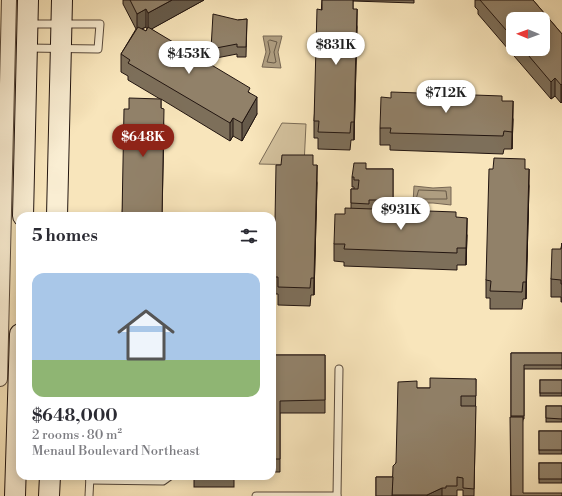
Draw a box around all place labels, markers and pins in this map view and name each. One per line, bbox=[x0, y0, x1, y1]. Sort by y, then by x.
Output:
pin: $831K bbox=[308, 32, 364, 66]
pin: $453K bbox=[161, 41, 217, 75]
pin: $712K bbox=[418, 80, 474, 114]
pin: $648K bbox=[115, 124, 171, 158]
pin: $931K bbox=[373, 197, 429, 231]

